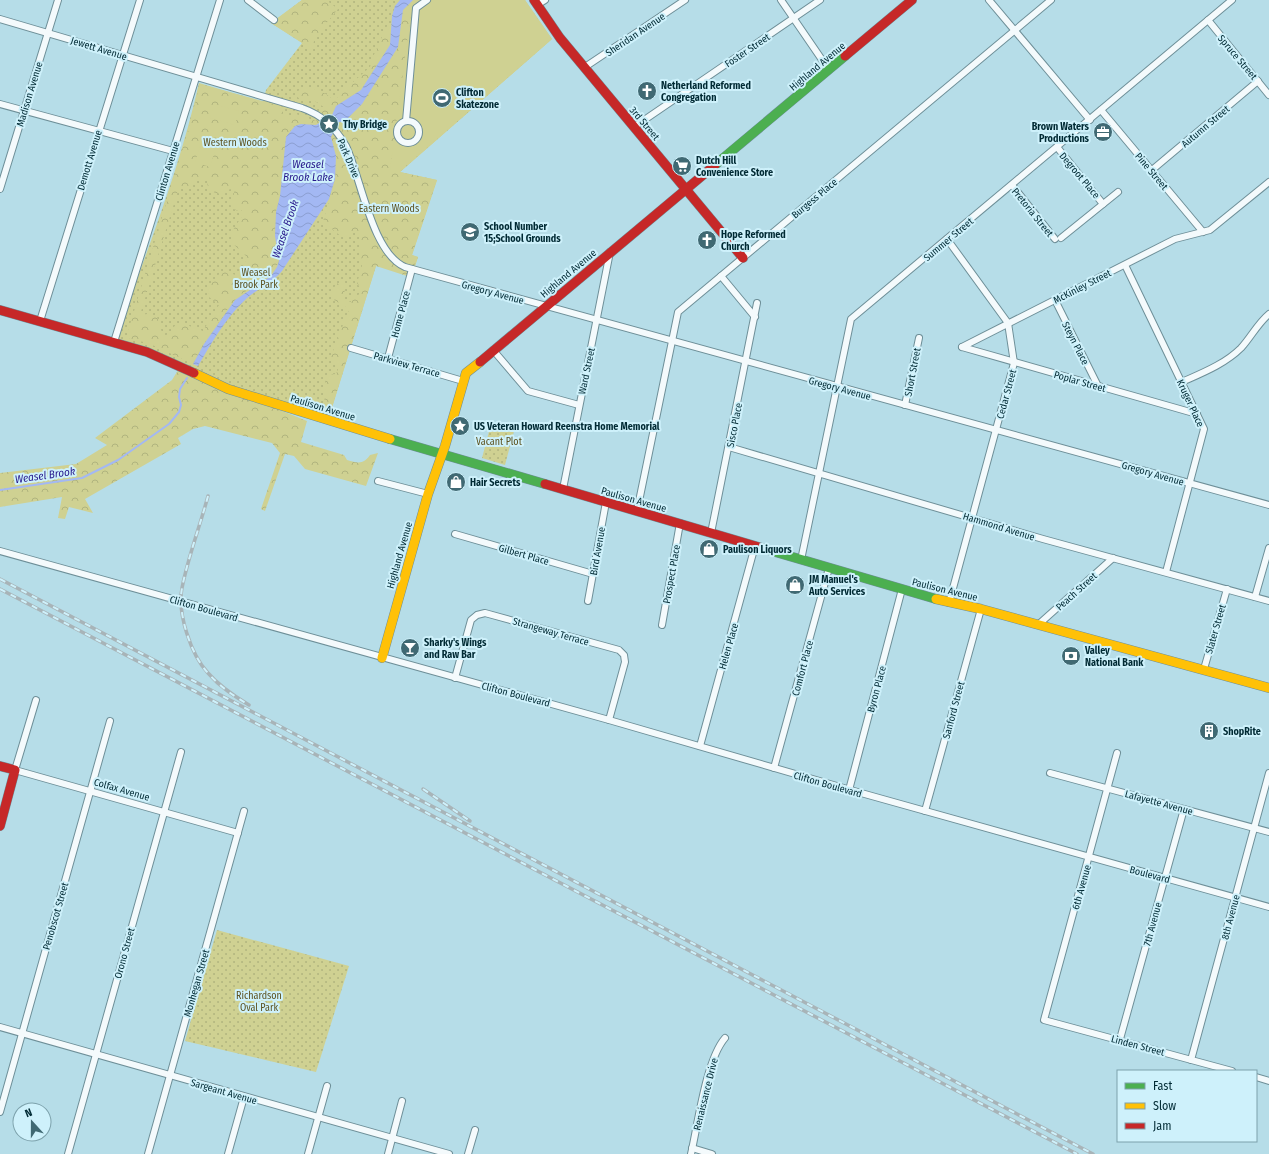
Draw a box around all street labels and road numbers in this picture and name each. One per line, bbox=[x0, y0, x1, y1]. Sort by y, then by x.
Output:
street label: Sheridan Avenue bbox=[604, 11, 668, 59]
street label: Foster Street bbox=[723, 31, 773, 70]
street label: Spruce Street bbox=[1215, 33, 1260, 83]
street label: Jewett Avenue bbox=[69, 35, 128, 63]
street label: Highland Avenue bbox=[787, 40, 848, 94]
street label: Madison Avenue bbox=[14, 60, 46, 128]
street label: Autumn Street bbox=[1179, 103, 1233, 150]
street label: 3rd Street bbox=[627, 104, 662, 143]
street label: Demott Avenue bbox=[75, 129, 105, 192]
street label: Park Drive bbox=[334, 137, 362, 180]
street label: Clinton Avenue bbox=[153, 140, 183, 202]
street label: Degroot Place bbox=[1056, 150, 1102, 201]
street label: Pine Street bbox=[1132, 151, 1171, 193]
street label: Burgess Place bbox=[789, 176, 840, 221]
street label: Pretoria Street bbox=[1009, 186, 1056, 240]
street label: Summer Street bbox=[921, 215, 976, 264]
street label: Highland Avenue bbox=[538, 247, 599, 301]
street label: McKinley Street bbox=[1051, 267, 1114, 307]
street label: Gregory Avenue bbox=[460, 279, 525, 307]
street label: Home Place bbox=[389, 289, 413, 339]
street label: Steyn Place bbox=[1059, 320, 1091, 367]
street label: Ward Street bbox=[576, 346, 598, 396]
street label: Short Street bbox=[902, 346, 924, 397]
street label: Parkview Terrace bbox=[372, 350, 441, 380]
street label: Cedar Street bbox=[995, 368, 1019, 420]
street label: Poplar Street bbox=[1052, 369, 1108, 395]
street label: Gregory Avenue bbox=[807, 375, 872, 403]
street label: Kruger Place bbox=[1174, 378, 1206, 429]
street label: Paulison Avenue bbox=[289, 392, 357, 424]
street label: Sisco Place bbox=[725, 402, 745, 448]
street label: Gregory Avenue bbox=[1120, 459, 1185, 489]
street label: Paulison Avenue bbox=[600, 485, 668, 515]
street label: Hammond Avenue bbox=[961, 510, 1036, 544]
street label: Highland Avenue bbox=[385, 520, 415, 590]
street label: Bird Avenue bbox=[588, 526, 608, 576]
street label: Gilbert Place bbox=[497, 542, 550, 568]
street label: Prospect Place bbox=[661, 544, 683, 605]
street label: Peach Street bbox=[1054, 570, 1100, 613]
street label: Paulison Avenue bbox=[911, 576, 979, 604]
street label: Clifton Boulevard bbox=[168, 593, 239, 624]
street label: Slater Street bbox=[1203, 602, 1229, 655]
street label: Strangeway Terrace bbox=[511, 615, 590, 649]
street label: Helen Place bbox=[717, 622, 741, 671]
street label: Comfort Place bbox=[790, 639, 816, 697]
street label: Byron Place bbox=[865, 665, 889, 714]
street label: Clifton Boulevard bbox=[480, 680, 551, 710]
street label: Sanford Street bbox=[941, 680, 968, 740]
street label: Clifton Boulevard bbox=[792, 769, 863, 800]
street label: Colfax Avenue bbox=[93, 776, 151, 804]
street label: Lafayette Avenue bbox=[1123, 788, 1194, 818]
street label: 6th Avenue bbox=[1070, 864, 1094, 911]
street label: Boulevard bbox=[1128, 864, 1171, 886]
street label: Penobscot Street bbox=[41, 880, 72, 951]
street label: 8th Avenue bbox=[1219, 893, 1243, 941]
street label: 7th Avenue bbox=[1141, 901, 1165, 948]
street label: Orono Street bbox=[112, 926, 138, 980]
street label: Monhegan Street bbox=[182, 948, 213, 1018]
street label: Linden Street bbox=[1110, 1033, 1166, 1059]
street label: Renaissance Drive bbox=[691, 1057, 721, 1132]
street label: Sargeant Avenue bbox=[189, 1077, 258, 1107]

